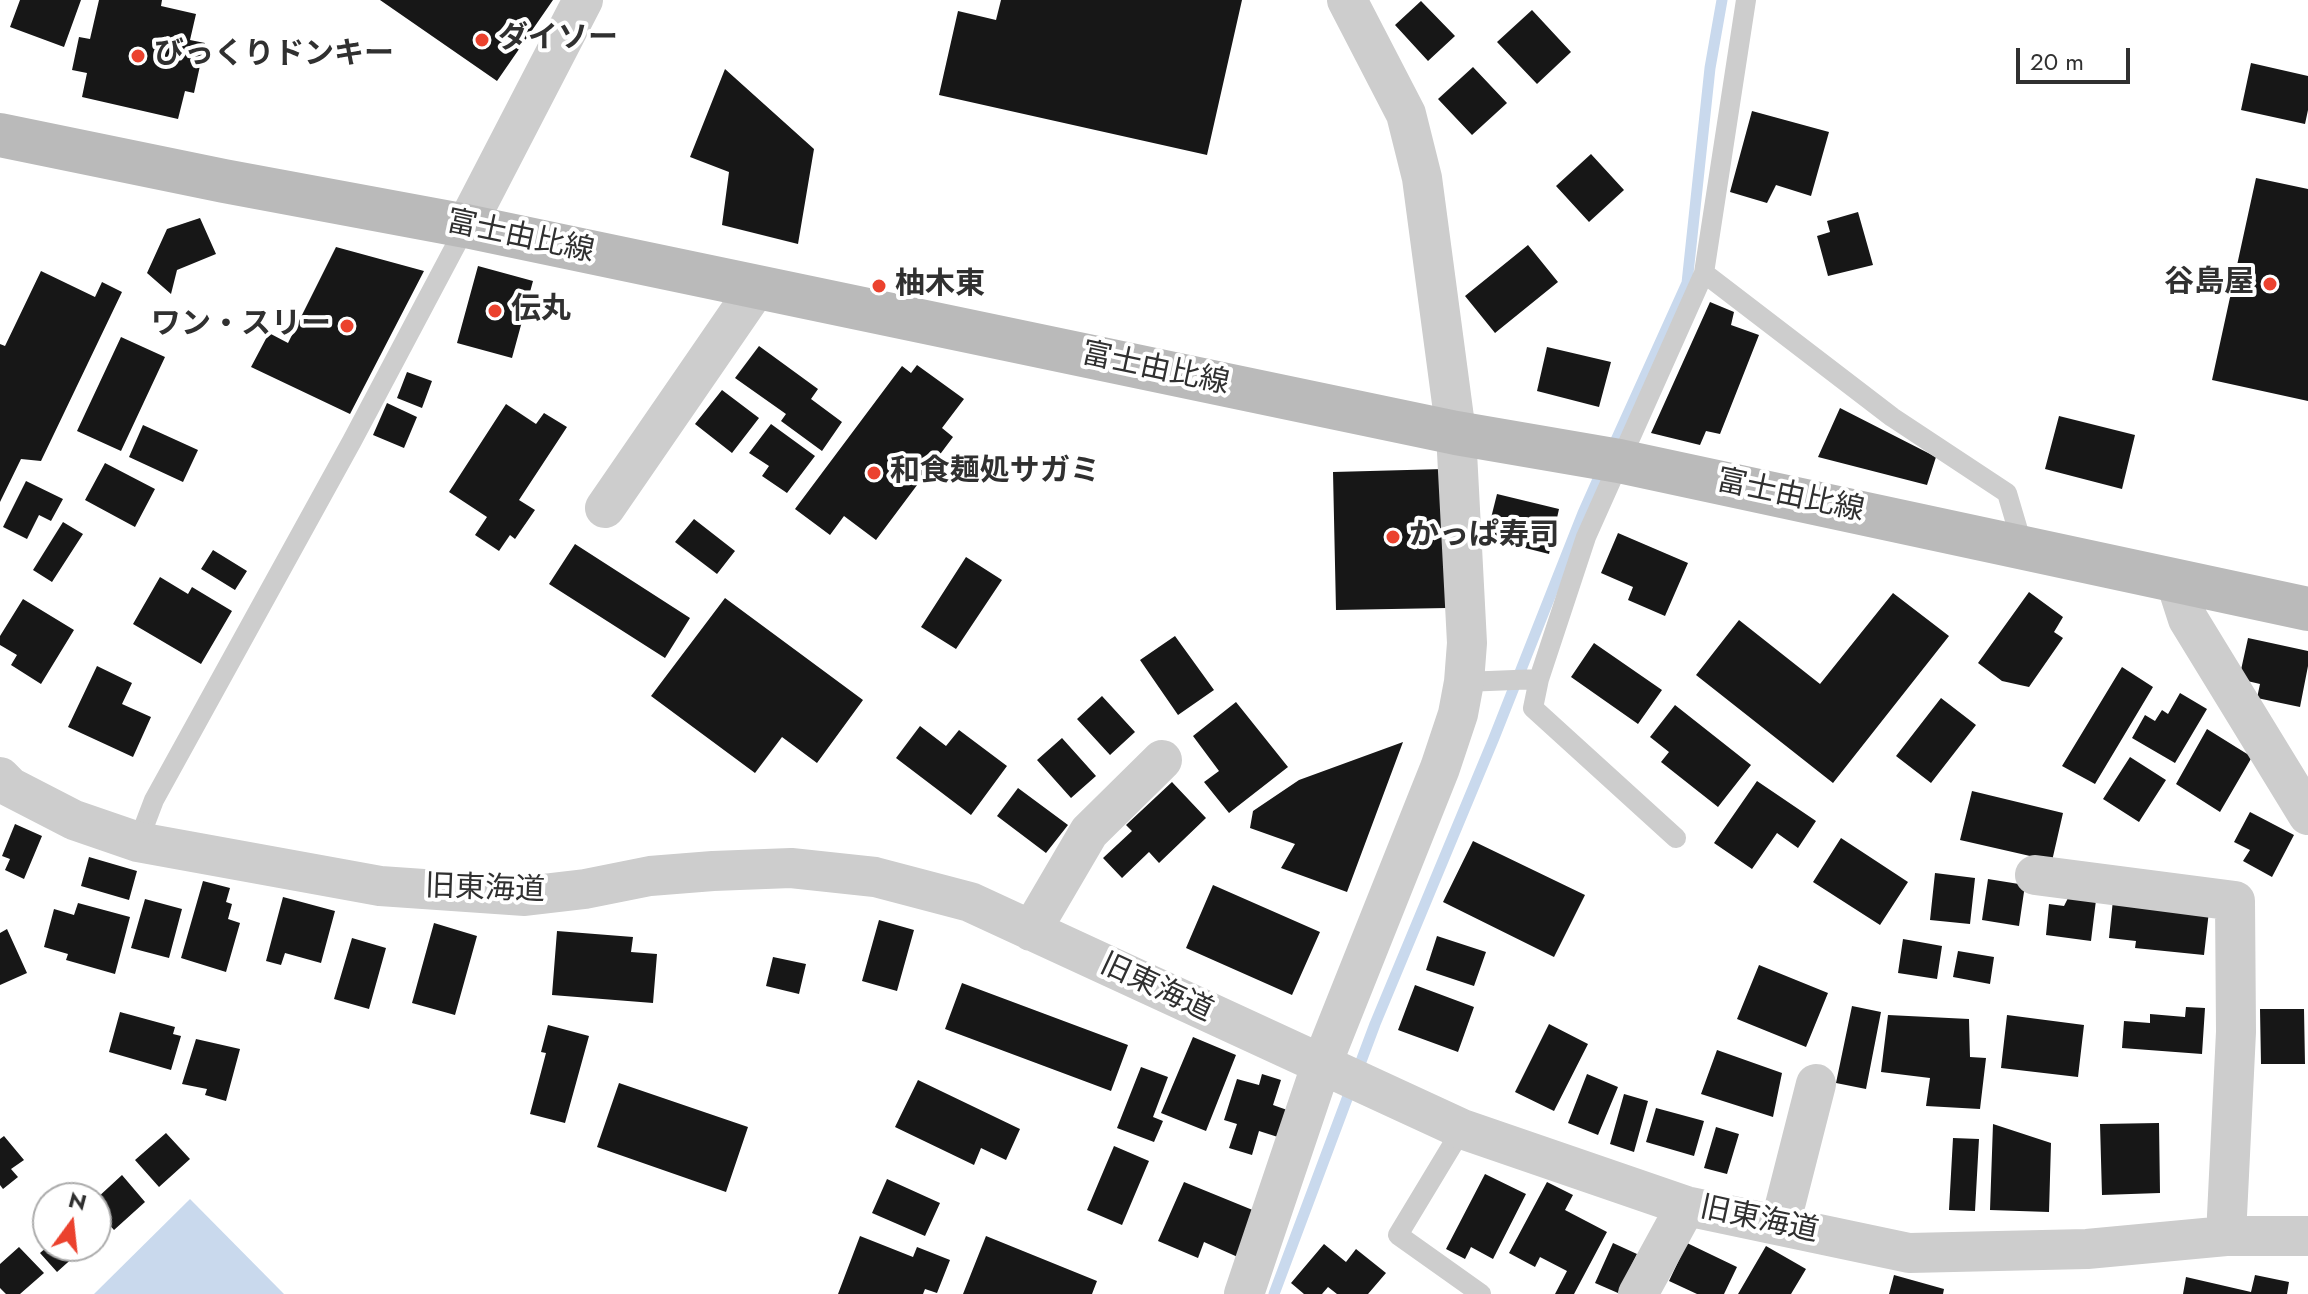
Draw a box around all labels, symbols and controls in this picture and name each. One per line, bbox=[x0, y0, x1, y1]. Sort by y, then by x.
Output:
place label: ダイソー bbox=[498, 22, 618, 58]
marker: ダイソー bbox=[473, 31, 491, 49]
scale bar bbox=[2020, 32, 2134, 82]
place label: びっくりドンキー bbox=[154, 38, 394, 74]
text: 20 m bbox=[2030, 44, 2084, 79]
marker: びっくりドンキー bbox=[129, 47, 147, 65]
street label: 富士由比線 bbox=[443, 205, 597, 271]
place label: 谷島屋 bbox=[2164, 266, 2254, 302]
place label: 柚木東 bbox=[895, 268, 985, 304]
marker: 谷島屋 bbox=[2261, 275, 2279, 293]
marker: 柚木東 bbox=[870, 277, 888, 295]
place label: 伝丸 bbox=[511, 293, 571, 329]
marker: 伝丸 bbox=[486, 302, 504, 320]
place label: ワン・スリー bbox=[151, 308, 331, 344]
marker: ワン・スリー bbox=[338, 317, 356, 335]
street label: 富士由比線 bbox=[1078, 337, 1232, 403]
place label: 和食麺処サガミ bbox=[890, 455, 1100, 491]
marker: 和食麺処サガミ bbox=[865, 464, 883, 482]
street label: 富士由比線 bbox=[1713, 464, 1867, 530]
place label: かっぱ寿司 bbox=[1409, 519, 1559, 555]
marker: かっぱ寿司 bbox=[1384, 528, 1402, 546]
street label: 旧東海道 bbox=[424, 870, 546, 910]
street label: 旧東海道 bbox=[1094, 947, 1218, 1031]
north arrow bbox=[32, 1182, 112, 1262]
text: N bbox=[65, 1183, 90, 1218]
street label: 旧東海道 bbox=[1697, 1191, 1821, 1251]

